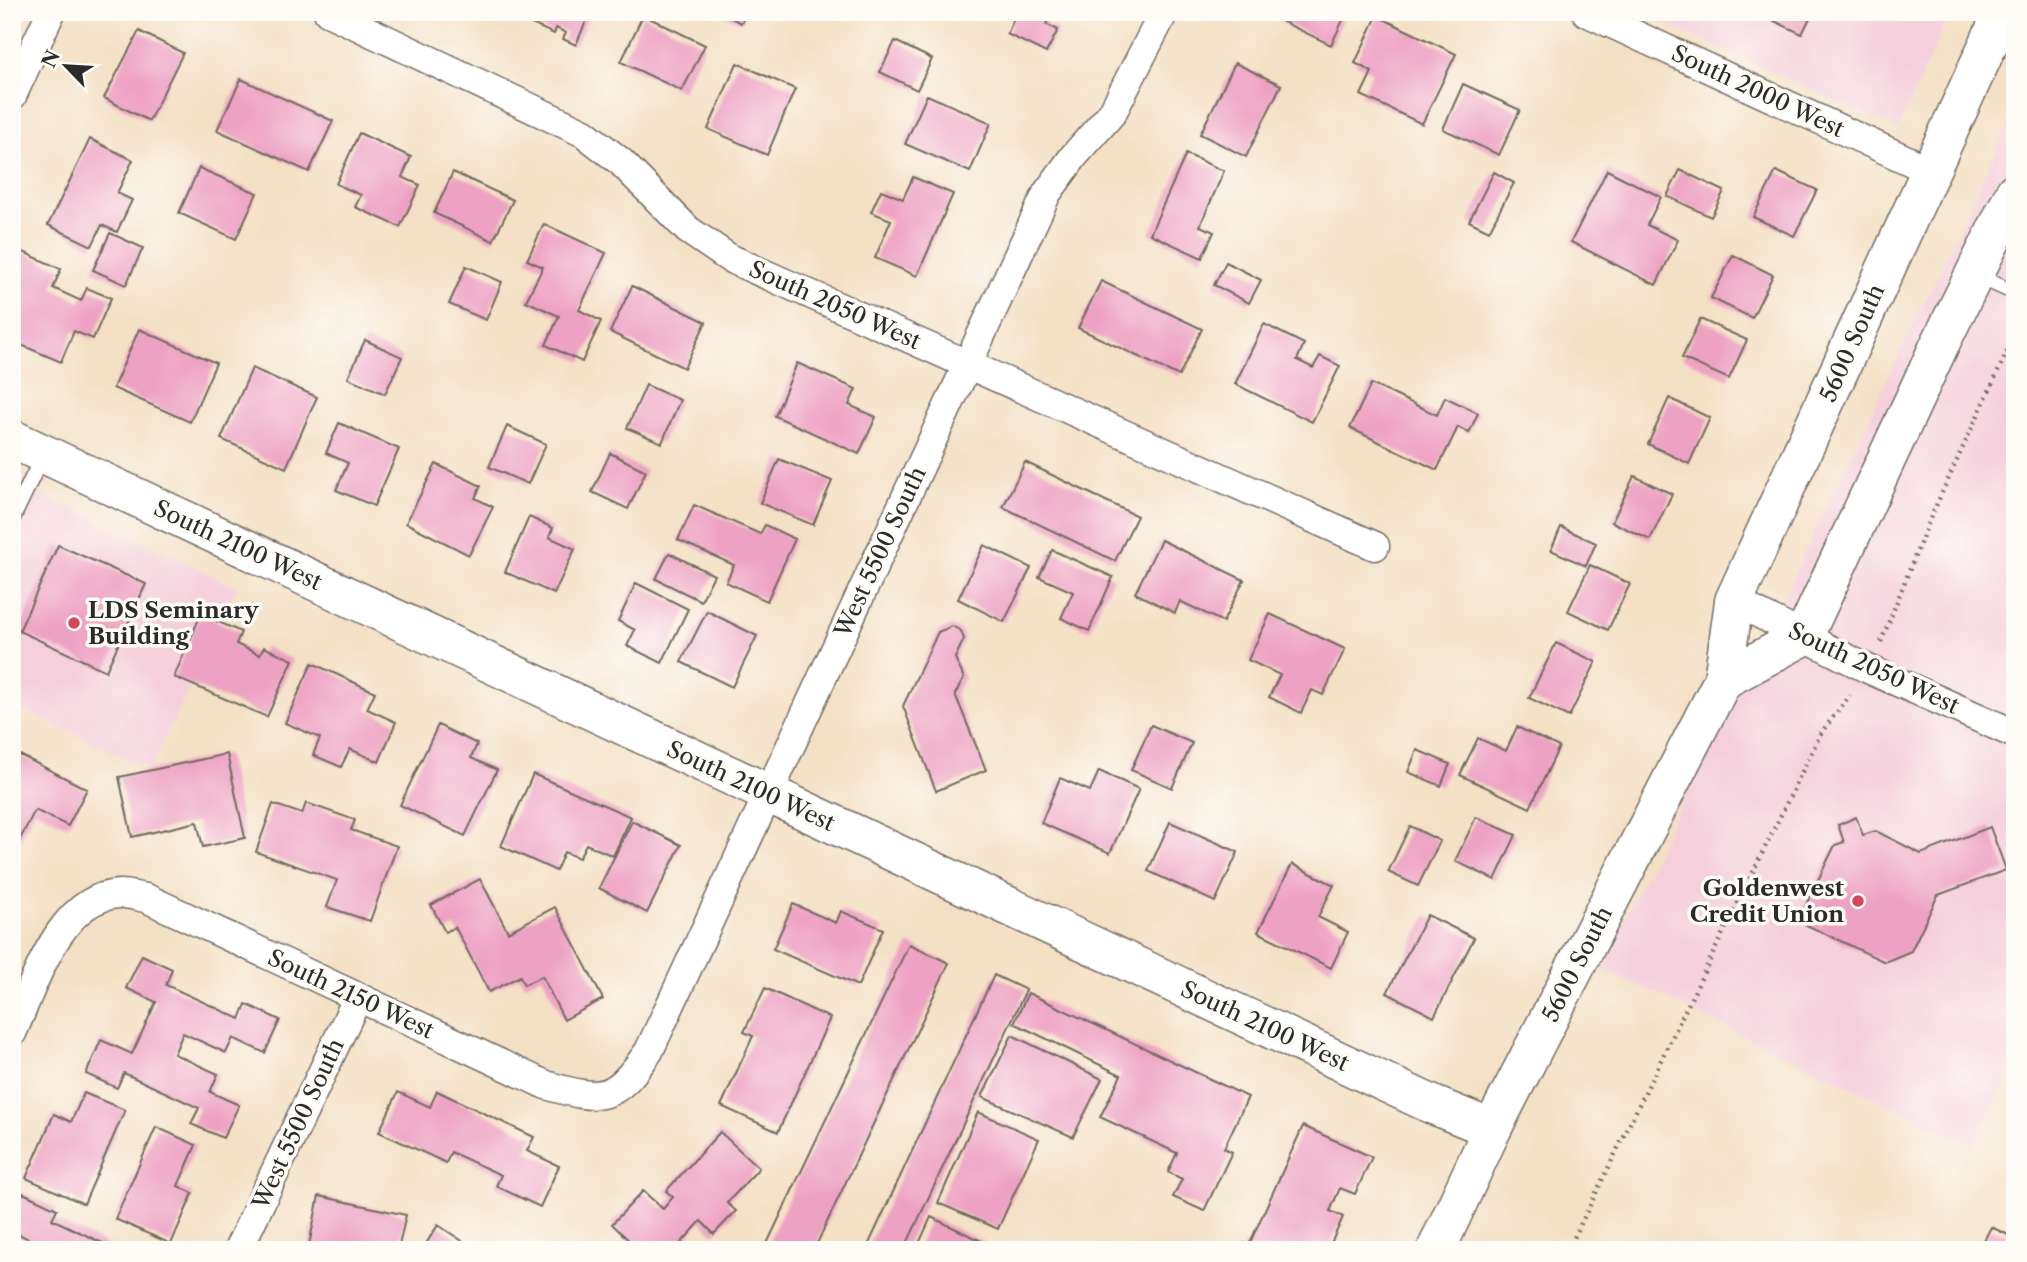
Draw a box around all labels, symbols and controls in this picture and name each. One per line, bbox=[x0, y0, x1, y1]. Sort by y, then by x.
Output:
north arrow bbox=[32, 32, 102, 102]
street label: South 2000 West bbox=[1667, 39, 1849, 143]
text: N bbox=[37, 47, 65, 71]
street label: South 2050 West bbox=[745, 255, 925, 355]
street label: 5600 South bbox=[1814, 280, 1890, 406]
street label: West 5500 South bbox=[828, 462, 932, 643]
street label: South 2100 West bbox=[150, 494, 326, 596]
place label: LDS Seminary Building bbox=[88, 596, 259, 650]
marker: LDS Seminary Building bbox=[66, 615, 82, 631]
street label: South 2050 West bbox=[1784, 616, 1964, 720]
street label: South 2100 West bbox=[663, 735, 839, 837]
place label: Goldenwest Credit Union bbox=[1690, 874, 1845, 928]
marker: Goldenwest Credit Union bbox=[1850, 893, 1866, 909]
street label: 5600 South bbox=[1536, 902, 1618, 1026]
street label: South 2150 West bbox=[263, 943, 439, 1045]
street label: South 2100 West bbox=[1177, 975, 1353, 1077]
street label: West 5500 South bbox=[246, 1034, 350, 1215]

